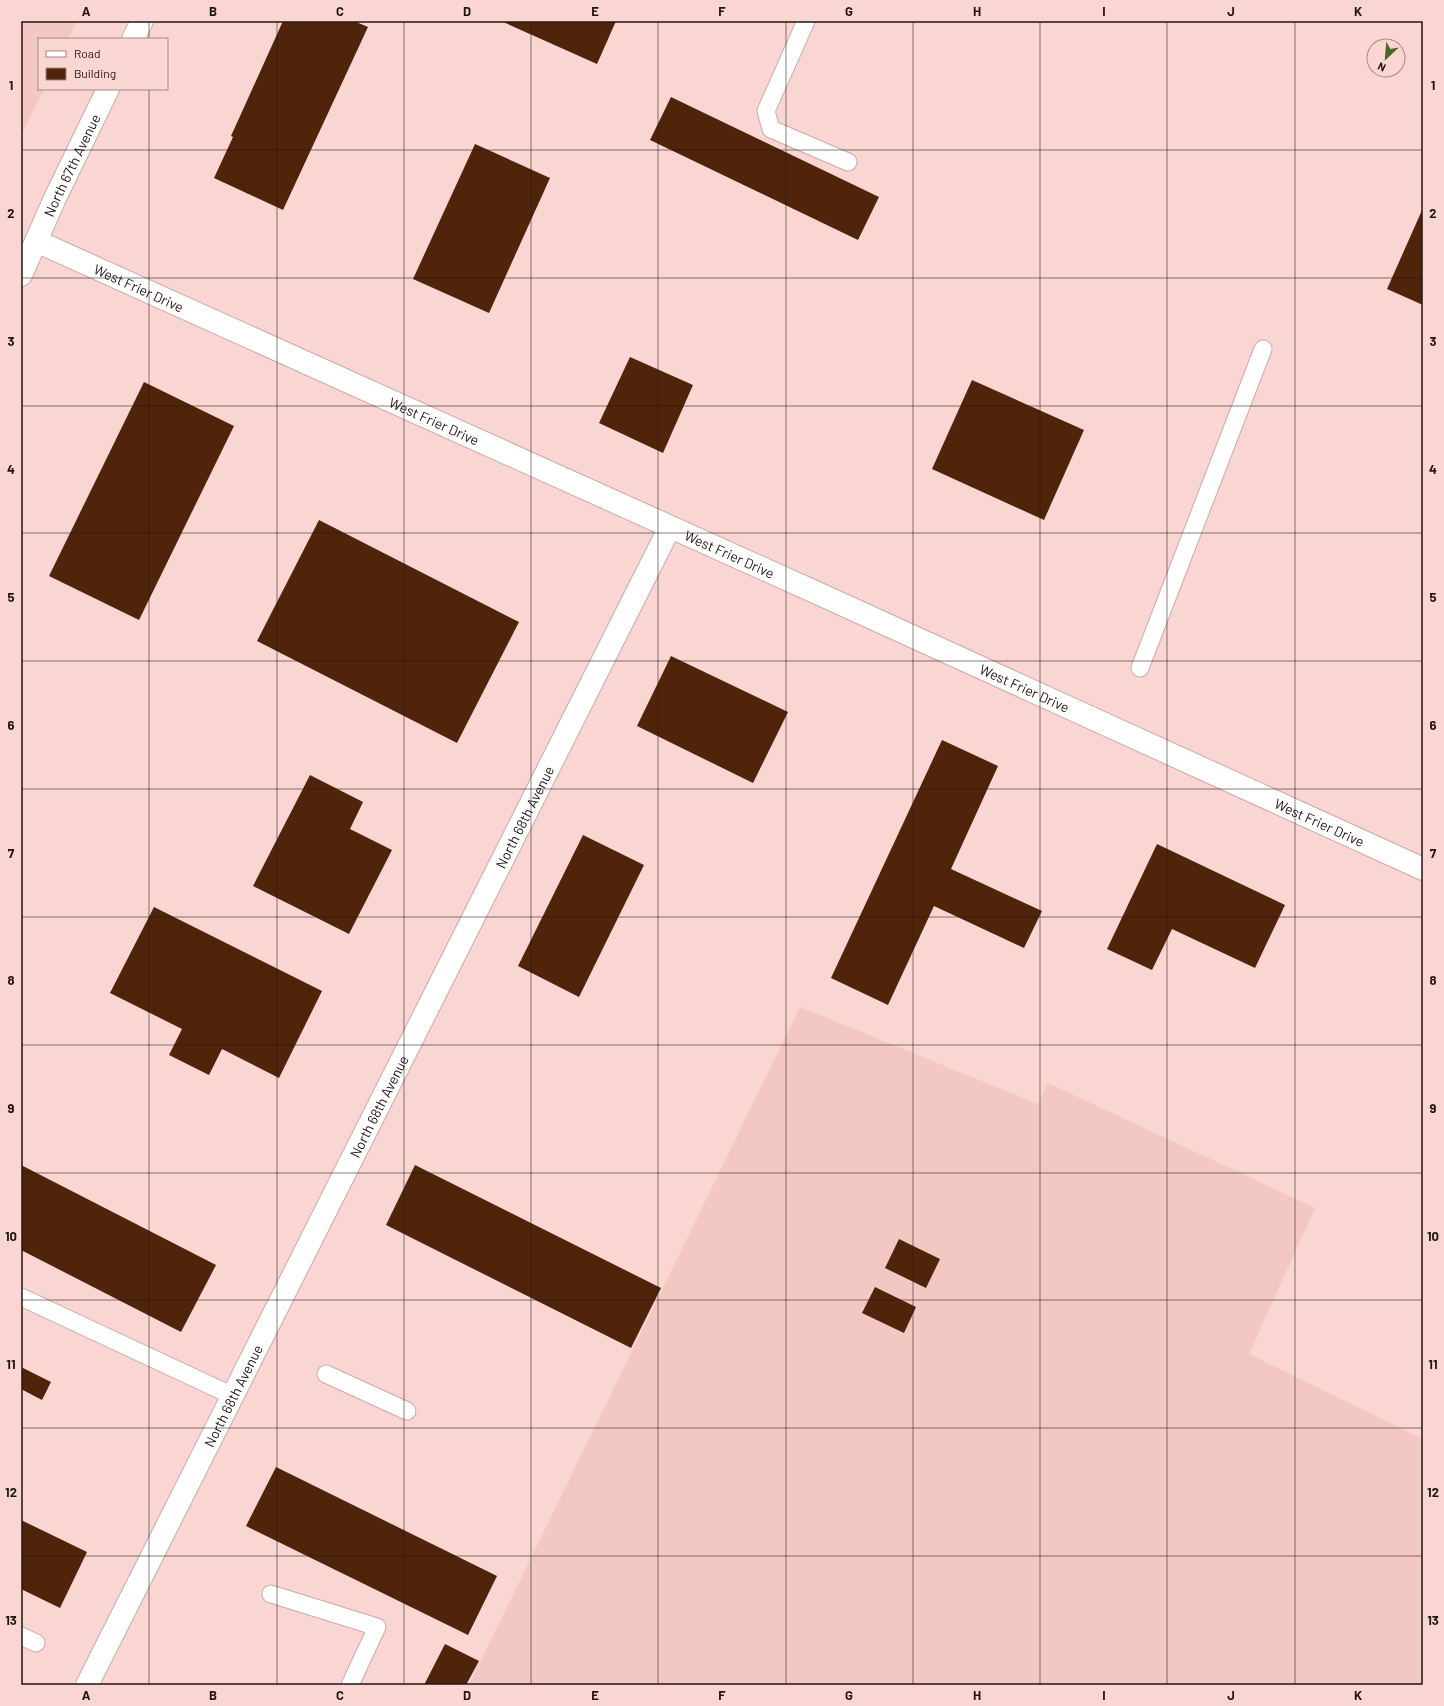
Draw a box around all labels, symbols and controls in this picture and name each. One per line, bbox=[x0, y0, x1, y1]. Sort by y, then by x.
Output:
text: A bbox=[82, 3, 91, 19]
text: B bbox=[209, 3, 217, 19]
text: C bbox=[336, 3, 344, 19]
text: D bbox=[463, 3, 471, 19]
text: E bbox=[591, 3, 599, 19]
text: F bbox=[718, 3, 726, 19]
text: G bbox=[845, 3, 853, 19]
text: H bbox=[973, 3, 981, 19]
text: I bbox=[1102, 3, 1106, 19]
text: J bbox=[1227, 3, 1235, 19]
text: K bbox=[1354, 3, 1362, 19]
legend bbox=[38, 38, 168, 90]
north arrow bbox=[1366, 38, 1406, 78]
text: Road bbox=[74, 46, 101, 60]
text: N bbox=[1375, 60, 1388, 75]
text: Building bbox=[74, 66, 116, 80]
text: 1 bbox=[9, 77, 13, 93]
text: 1 bbox=[1431, 77, 1435, 93]
street label: North 67th Avenue bbox=[40, 111, 103, 219]
text: 2 bbox=[7, 205, 15, 221]
text: 2 bbox=[1429, 205, 1437, 221]
street label: West Frier Drive bbox=[91, 260, 187, 315]
text: 3 bbox=[7, 333, 15, 349]
text: 3 bbox=[1429, 333, 1437, 349]
street label: West Frier Drive bbox=[387, 393, 482, 448]
text: 4 bbox=[7, 461, 15, 477]
text: 4 bbox=[1429, 461, 1437, 477]
street label: West Frier Drive bbox=[682, 526, 777, 581]
text: 5 bbox=[7, 589, 15, 605]
text: 5 bbox=[1429, 589, 1437, 605]
street label: West Frier Drive bbox=[977, 660, 1072, 715]
text: 6 bbox=[8, 717, 15, 733]
text: 6 bbox=[1430, 717, 1437, 733]
street label: North 68th Avenue bbox=[491, 763, 557, 871]
street label: West Frier Drive bbox=[1272, 794, 1367, 850]
text: 7 bbox=[8, 845, 15, 861]
text: 7 bbox=[1430, 845, 1437, 861]
text: 8 bbox=[7, 972, 15, 988]
text: 8 bbox=[1429, 972, 1437, 988]
street label: North 68th Avenue bbox=[346, 1052, 411, 1160]
text: 9 bbox=[8, 1100, 15, 1116]
text: 9 bbox=[1430, 1100, 1437, 1116]
text: 10 bbox=[5, 1228, 17, 1244]
text: 10 bbox=[1427, 1228, 1439, 1244]
street label: North 68th Avenue bbox=[200, 1342, 266, 1450]
text: 11 bbox=[6, 1356, 16, 1372]
text: 11 bbox=[1428, 1356, 1438, 1372]
text: 12 bbox=[5, 1484, 17, 1500]
text: 12 bbox=[1427, 1484, 1439, 1500]
text: 13 bbox=[5, 1612, 17, 1628]
text: 13 bbox=[1427, 1612, 1439, 1628]
text: A bbox=[82, 1687, 91, 1703]
text: B bbox=[209, 1687, 217, 1703]
text: C bbox=[336, 1687, 344, 1703]
text: D bbox=[463, 1687, 471, 1703]
text: E bbox=[591, 1687, 599, 1703]
text: F bbox=[718, 1687, 726, 1703]
text: G bbox=[845, 1687, 853, 1703]
text: H bbox=[973, 1687, 981, 1703]
text: I bbox=[1102, 1687, 1106, 1703]
text: J bbox=[1227, 1687, 1235, 1703]
text: K bbox=[1354, 1687, 1362, 1703]

